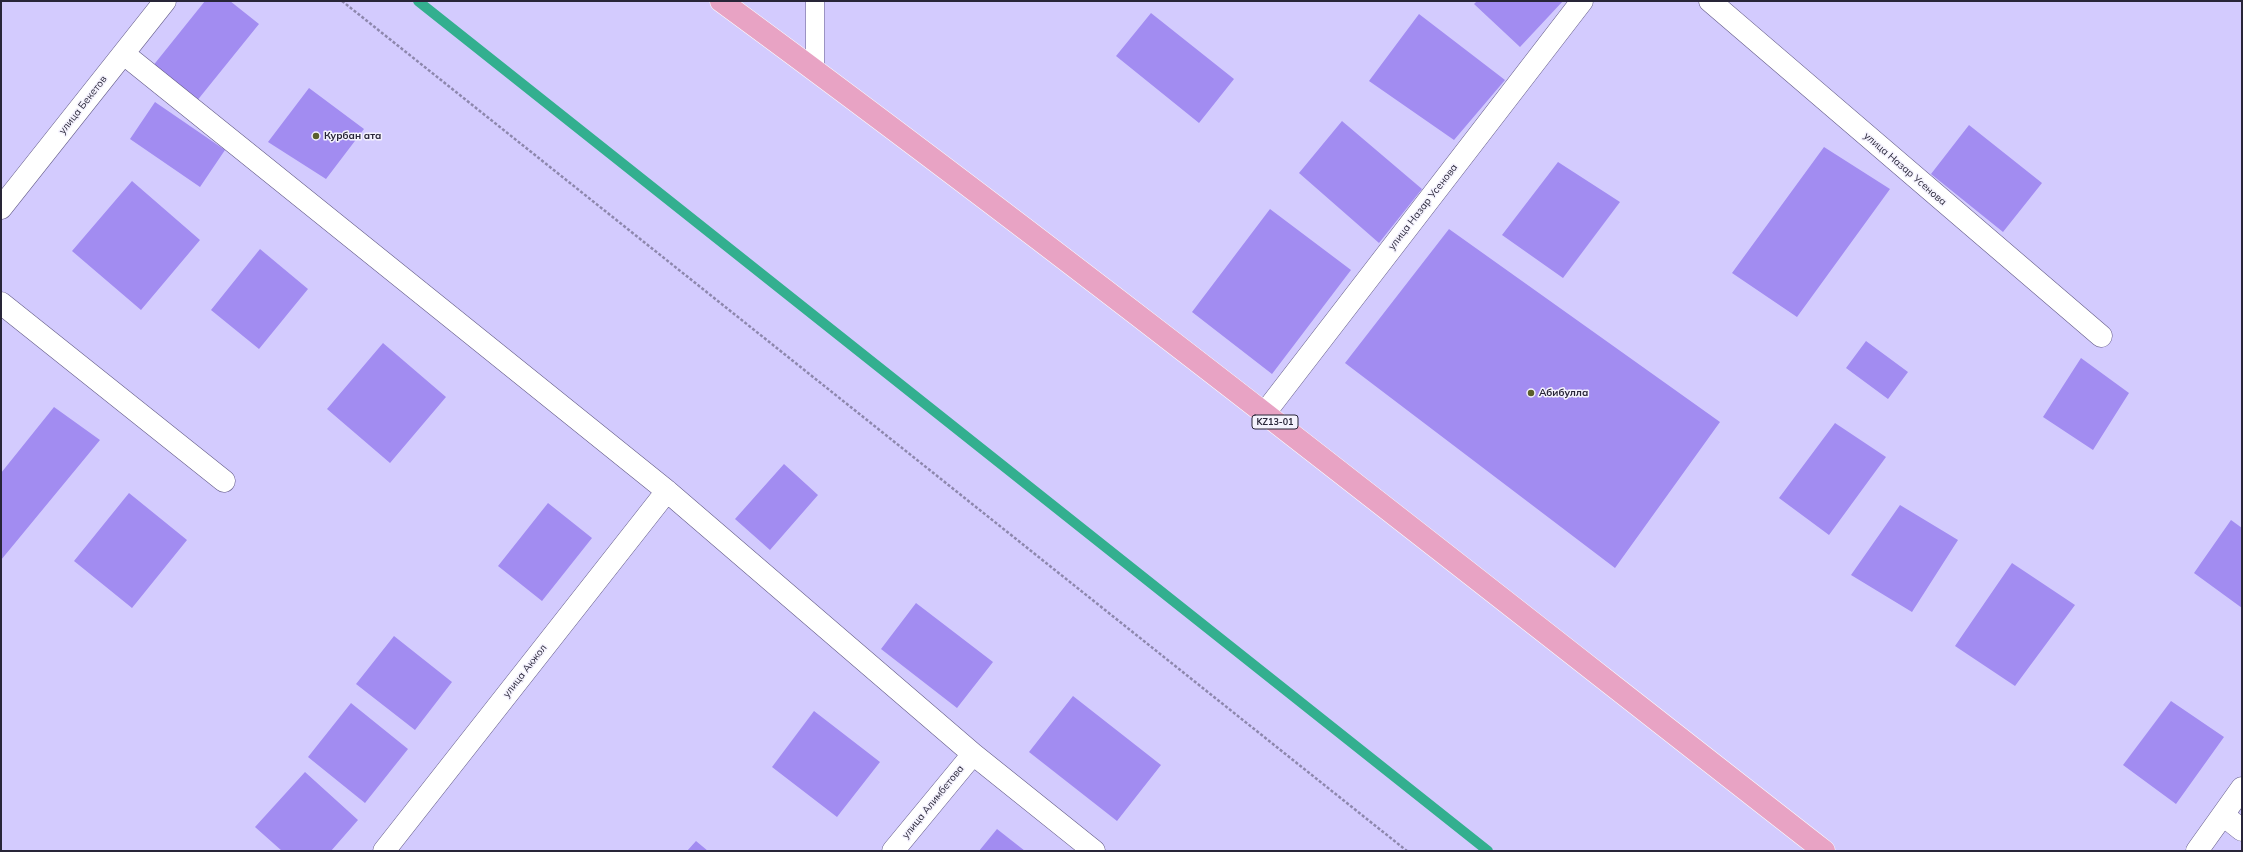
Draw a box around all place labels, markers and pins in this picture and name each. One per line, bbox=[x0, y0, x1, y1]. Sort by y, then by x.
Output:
place label: Курбан ата bbox=[324, 130, 381, 142]
marker: Курбан ата bbox=[311, 131, 321, 141]
place label: Абибулла bbox=[1539, 387, 1588, 399]
marker: Абибулла bbox=[1526, 388, 1536, 398]

